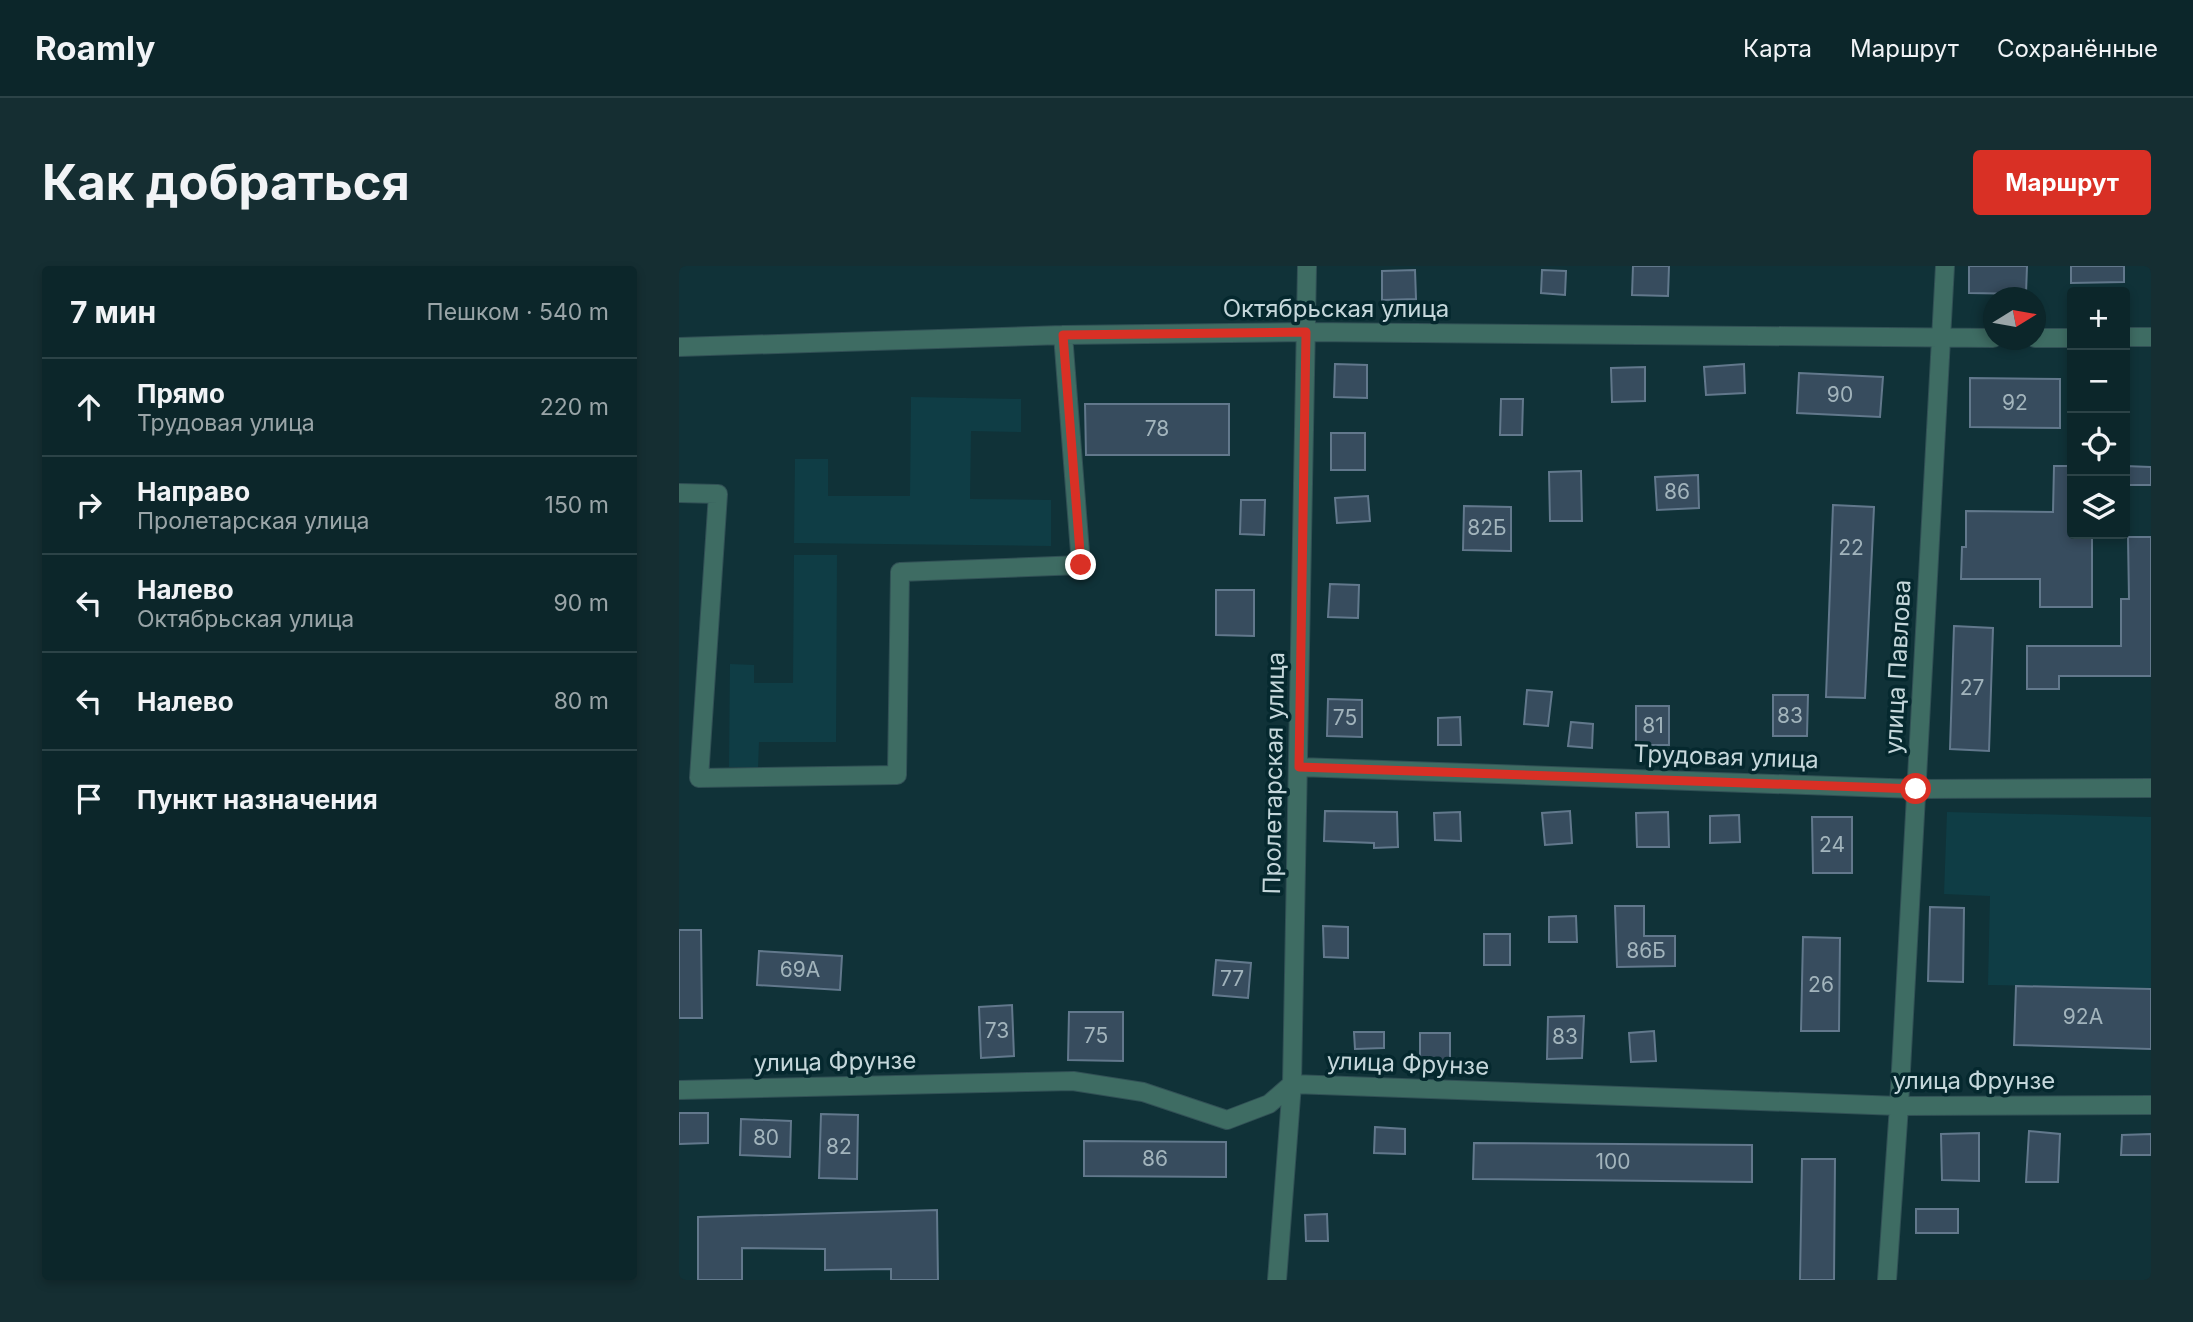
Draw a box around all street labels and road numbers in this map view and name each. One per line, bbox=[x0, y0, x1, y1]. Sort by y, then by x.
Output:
street label: Октябрьская улица bbox=[1223, 294, 1449, 323]
street label: улица Павлова bbox=[1878, 579, 1917, 755]
street label: Пролетарская улица bbox=[1257, 651, 1290, 894]
street label: Трудовая улица bbox=[1633, 739, 1819, 774]
street label: улица Фрунзе bbox=[753, 1046, 917, 1077]
street label: улица Фрунзе bbox=[1326, 1046, 1490, 1081]
street label: улица Фрунзе bbox=[1893, 1066, 2055, 1095]

